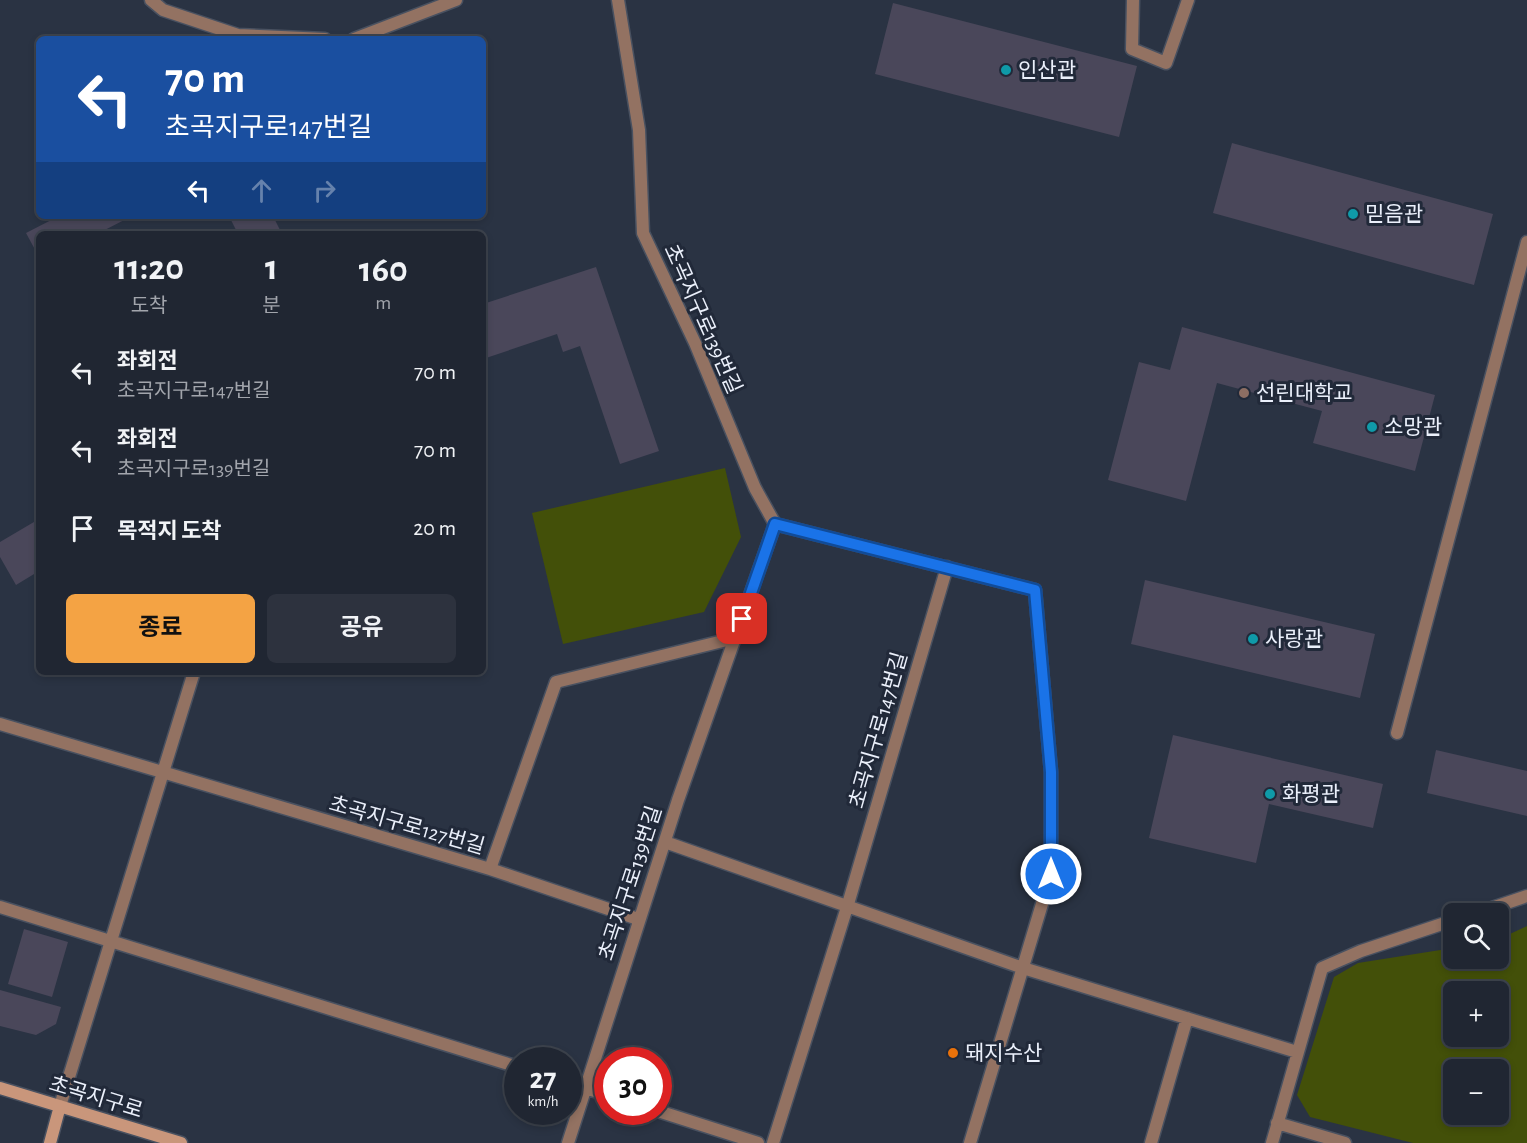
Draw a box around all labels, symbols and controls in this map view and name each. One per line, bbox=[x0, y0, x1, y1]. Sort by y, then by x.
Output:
text: 70 m bbox=[165, 58, 245, 100]
place label: 인산관 bbox=[1018, 59, 1076, 81]
icon: left bbox=[66, 60, 144, 138]
marker: 인산관 bbox=[999, 63, 1013, 77]
text: 초곡지구로147번길 bbox=[165, 114, 372, 141]
icon: left bbox=[182, 174, 215, 207]
icon: ahead bbox=[245, 174, 278, 207]
icon: right bbox=[308, 174, 341, 207]
place label: 믿음관 bbox=[1365, 203, 1423, 225]
marker: 믿음관 bbox=[1346, 207, 1360, 221]
street label: 초곡지구로139번길 bbox=[660, 241, 746, 397]
text: 11:20 bbox=[114, 250, 184, 286]
text: 1 bbox=[265, 250, 278, 286]
text: 160 bbox=[359, 252, 408, 288]
text: m bbox=[375, 293, 391, 313]
text: 도착 bbox=[131, 296, 167, 316]
text: 분 bbox=[262, 296, 281, 316]
text: 좌회전 bbox=[117, 350, 178, 372]
icon: left bbox=[66, 356, 99, 389]
text: 70 m bbox=[414, 361, 456, 383]
text: 초곡지구로147번길 bbox=[117, 381, 271, 401]
place label: 선린대학교 bbox=[1256, 382, 1353, 404]
marker: 선린대학교 bbox=[1237, 386, 1251, 400]
place label: 소망관 bbox=[1384, 416, 1442, 438]
marker: 소망관 bbox=[1365, 420, 1379, 434]
text: 좌회전 bbox=[117, 428, 178, 450]
icon: left bbox=[66, 434, 99, 467]
text: 70 m bbox=[414, 439, 456, 461]
text: 초곡지구로139번길 bbox=[117, 459, 270, 479]
icon: arrive bbox=[66, 512, 99, 545]
text: 20 m bbox=[413, 517, 456, 539]
text: 목적지 도착 bbox=[117, 520, 222, 542]
pin bbox=[716, 593, 767, 644]
button: 종료 bbox=[66, 594, 255, 663]
button: 공유 bbox=[267, 594, 456, 663]
icon: arrive bbox=[725, 602, 758, 635]
place label: 사랑관 bbox=[1265, 628, 1323, 650]
marker: 사랑관 bbox=[1246, 632, 1260, 646]
street label: 초곡지구로147번길 bbox=[845, 649, 911, 811]
place label: 화평관 bbox=[1282, 783, 1340, 805]
marker: 화평관 bbox=[1263, 787, 1277, 801]
street label: 초곡지구로127번길 bbox=[327, 792, 487, 858]
street label: 초곡지구로139번길 bbox=[595, 803, 665, 963]
position arrow bbox=[1019, 842, 1083, 906]
map controls bbox=[1443, 903, 1509, 1125]
button: search bbox=[1443, 903, 1509, 969]
button: + bbox=[1443, 981, 1509, 1047]
place label: 돼지수산 bbox=[965, 1042, 1042, 1064]
marker: 돼지수산 bbox=[946, 1046, 960, 1060]
speed limit sign: 30 bbox=[594, 1047, 672, 1125]
button: − bbox=[1443, 1059, 1509, 1125]
text: 27 bbox=[529, 1064, 557, 1094]
street label: 초곡지구로 bbox=[47, 1073, 145, 1122]
text: km/h bbox=[528, 1094, 558, 1109]

